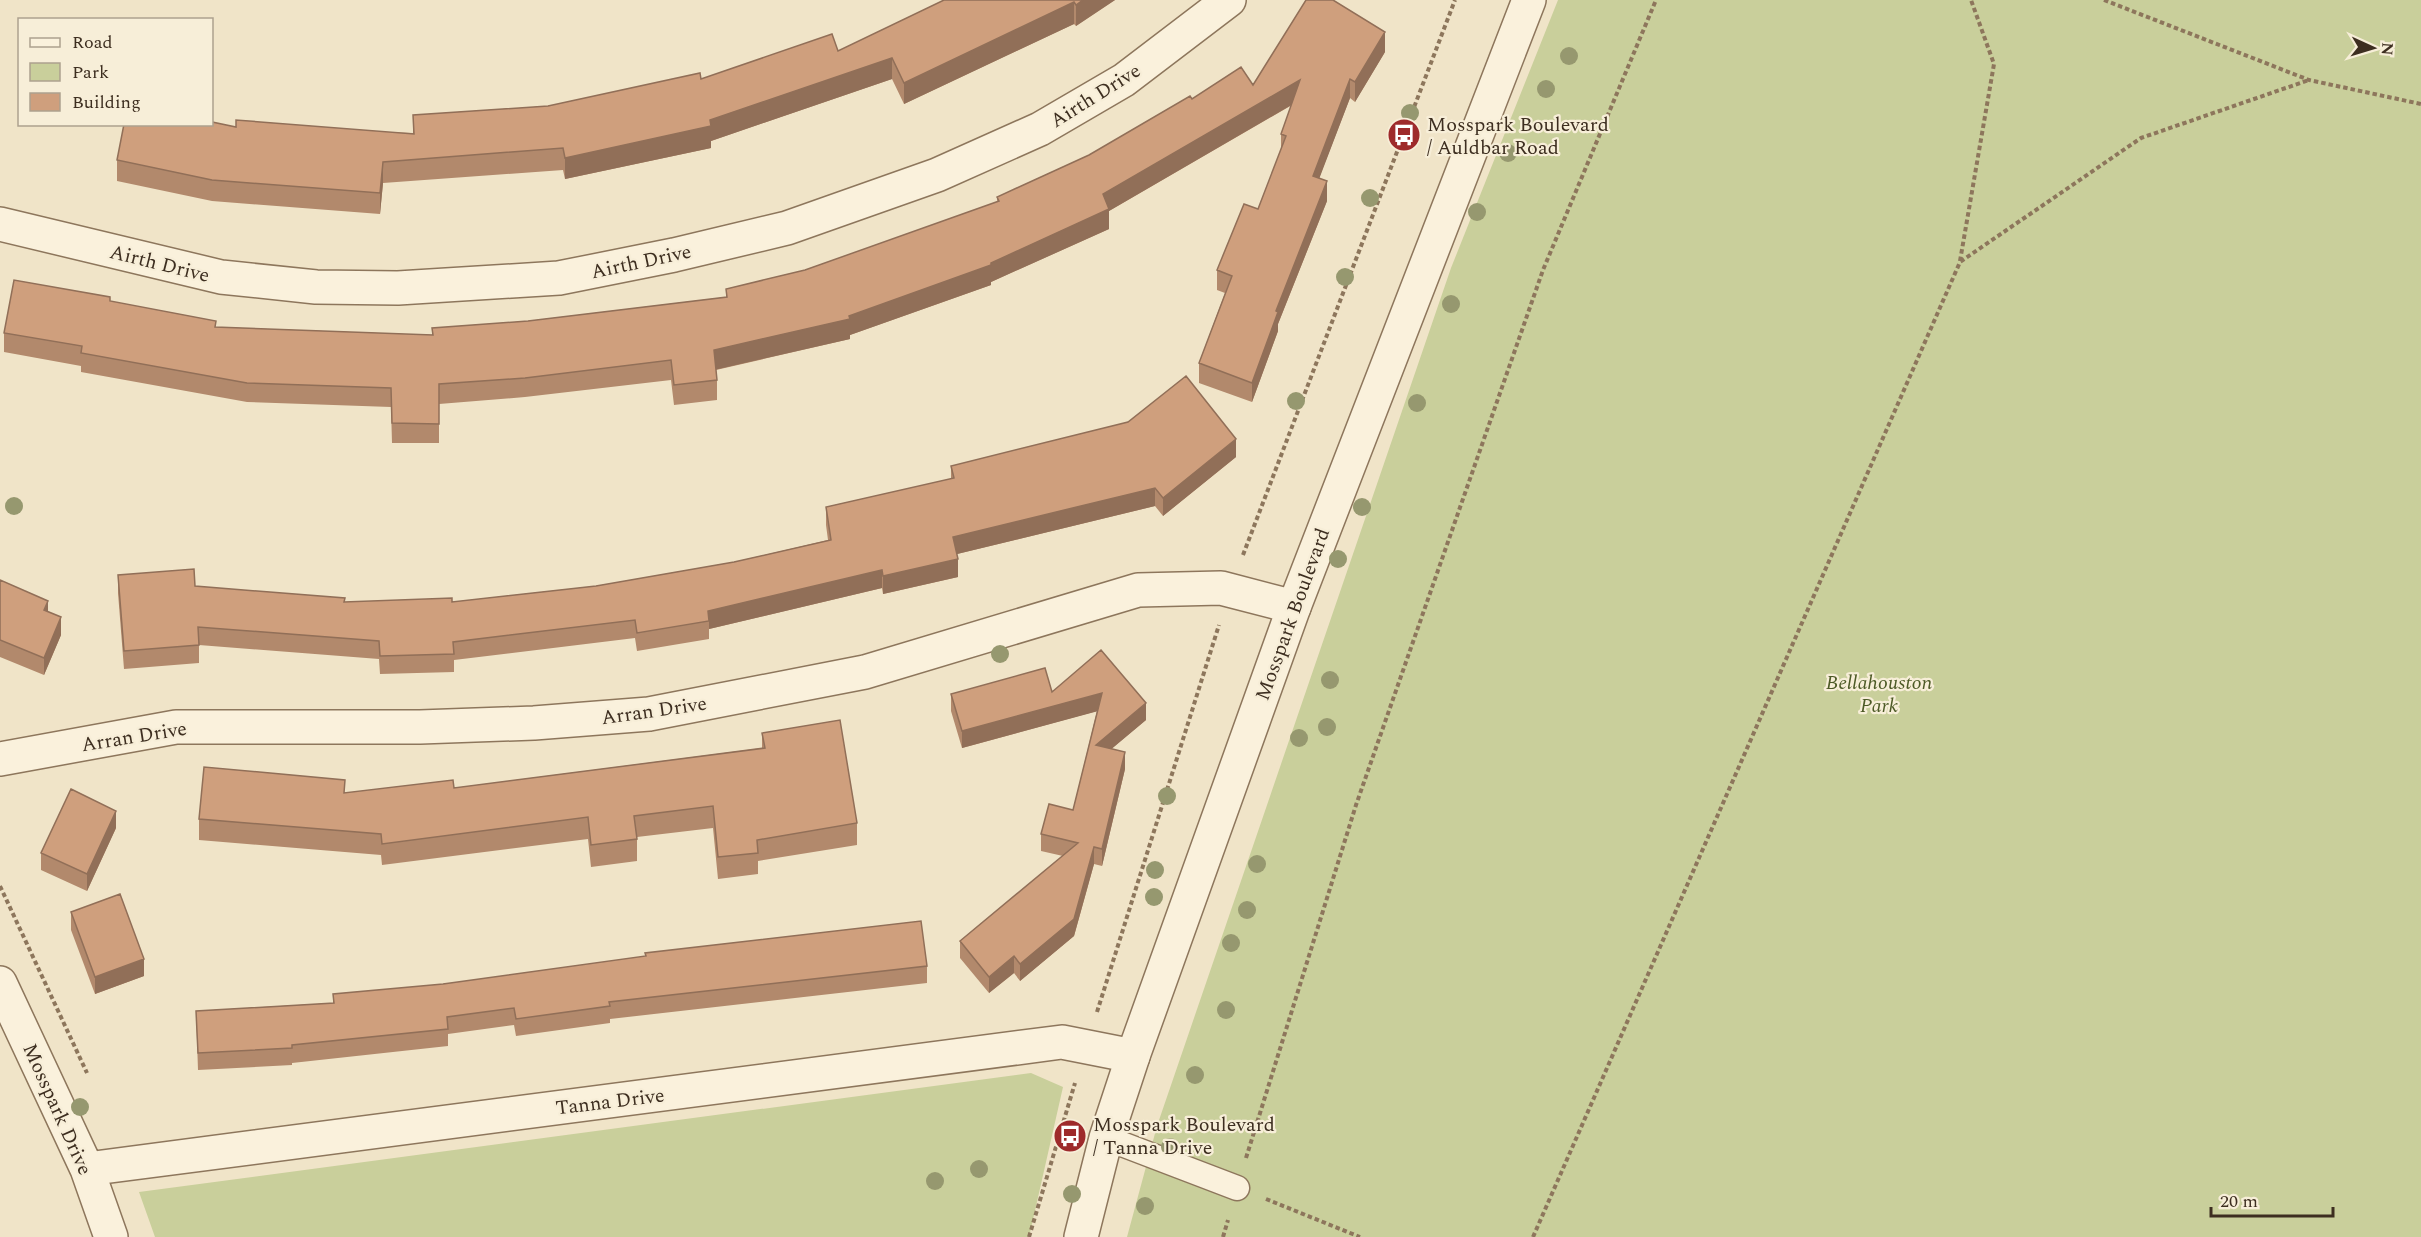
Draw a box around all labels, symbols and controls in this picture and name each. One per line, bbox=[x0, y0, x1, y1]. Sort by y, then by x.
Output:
legend bbox=[18, 18, 213, 126]
north arrow bbox=[2343, 18, 2403, 78]
text: Road bbox=[72, 29, 113, 56]
text: N bbox=[2375, 42, 2399, 56]
street label: Airth Drive bbox=[1044, 56, 1147, 136]
text: Park bbox=[72, 59, 109, 86]
text: Building bbox=[72, 89, 141, 116]
place label: Mosspark Boulevard / Auldbar Road bbox=[1427, 110, 1609, 163]
bus stop icon: Mosspark Boulevard / Auldbar Road bbox=[1386, 117, 1422, 153]
street label: Airth Drive bbox=[107, 237, 213, 291]
street label: Airth Drive bbox=[588, 237, 694, 287]
street label: Mosspark Boulevard bbox=[1248, 524, 1338, 705]
park label: Bellahouston Park bbox=[1826, 668, 1933, 721]
street label: Arran Drive bbox=[599, 689, 709, 733]
street label: Arran Drive bbox=[79, 714, 189, 760]
street label: Mosspark Drive bbox=[15, 1039, 100, 1180]
street label: Tanna Drive bbox=[554, 1080, 666, 1124]
place label: Mosspark Boulevard / Tanna Drive bbox=[1093, 1110, 1275, 1163]
bus stop icon: Mosspark Boulevard / Tanna Drive bbox=[1052, 1118, 1088, 1154]
scale bar bbox=[2211, 1180, 2332, 1218]
text: 20 m bbox=[2220, 1188, 2258, 1215]

